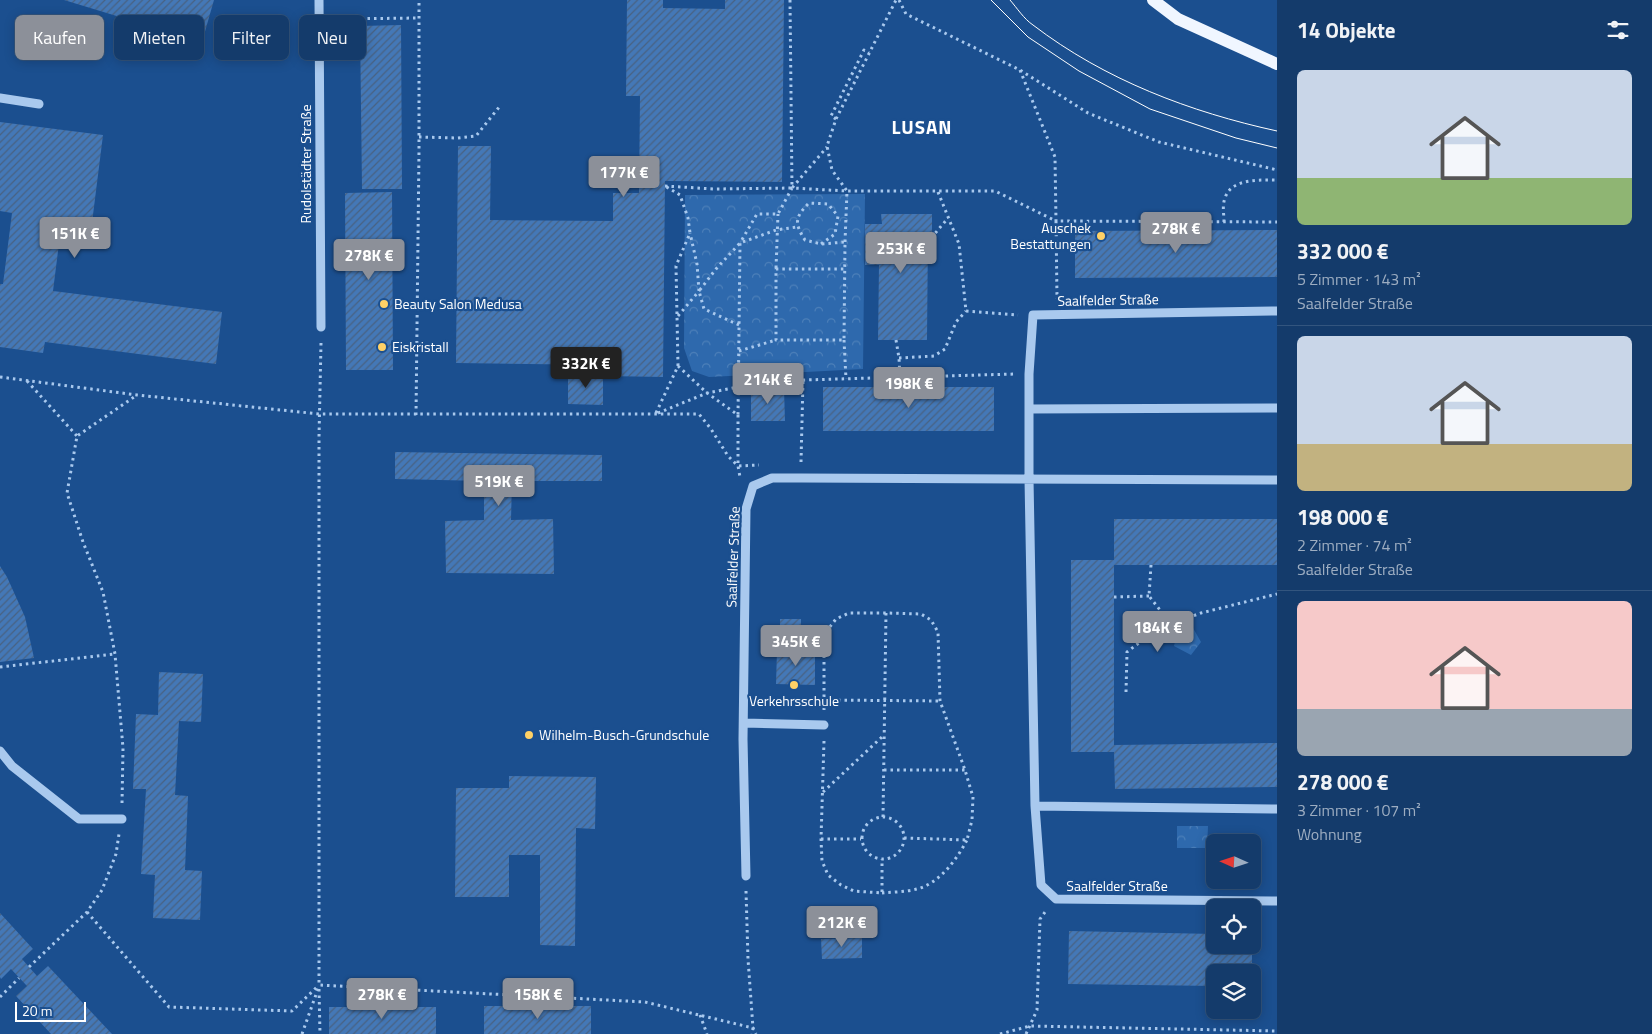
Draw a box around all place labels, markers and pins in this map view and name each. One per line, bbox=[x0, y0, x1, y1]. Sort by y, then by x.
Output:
pin: 177K € bbox=[583, 156, 665, 198]
pin: 278K € bbox=[1135, 212, 1217, 254]
pin: 151K € bbox=[34, 216, 116, 259]
place label: Auschek Bestattungen bbox=[1010, 217, 1091, 254]
marker: Auschek Bestattungen bbox=[1095, 230, 1107, 242]
pin: 253K € bbox=[860, 232, 942, 274]
pin: 278K € bbox=[328, 238, 410, 281]
place label: Beauty Salon Medusa bbox=[394, 293, 522, 314]
marker: Beauty Salon Medusa bbox=[378, 298, 390, 310]
place label: Eiskristall bbox=[392, 336, 449, 357]
marker: Eiskristall bbox=[376, 341, 388, 353]
pin: 332K € bbox=[545, 346, 627, 389]
pin: 214K € bbox=[727, 362, 809, 405]
pin: 198K € bbox=[868, 366, 950, 409]
pin: 519K € bbox=[458, 464, 540, 507]
pin: 184K € bbox=[1117, 610, 1199, 653]
pin: 345K € bbox=[755, 624, 837, 667]
marker: Verkehrsschule bbox=[788, 679, 800, 691]
place label: Verkehrsschule bbox=[749, 690, 839, 711]
place label: Wilhelm-Busch-Grundschule bbox=[539, 724, 709, 745]
marker: Wilhelm-Busch-Grundschule bbox=[523, 729, 535, 741]
pin: 212K € bbox=[801, 906, 883, 948]
pin: 278K € bbox=[341, 978, 423, 1020]
pin: 158K € bbox=[497, 978, 579, 1020]

